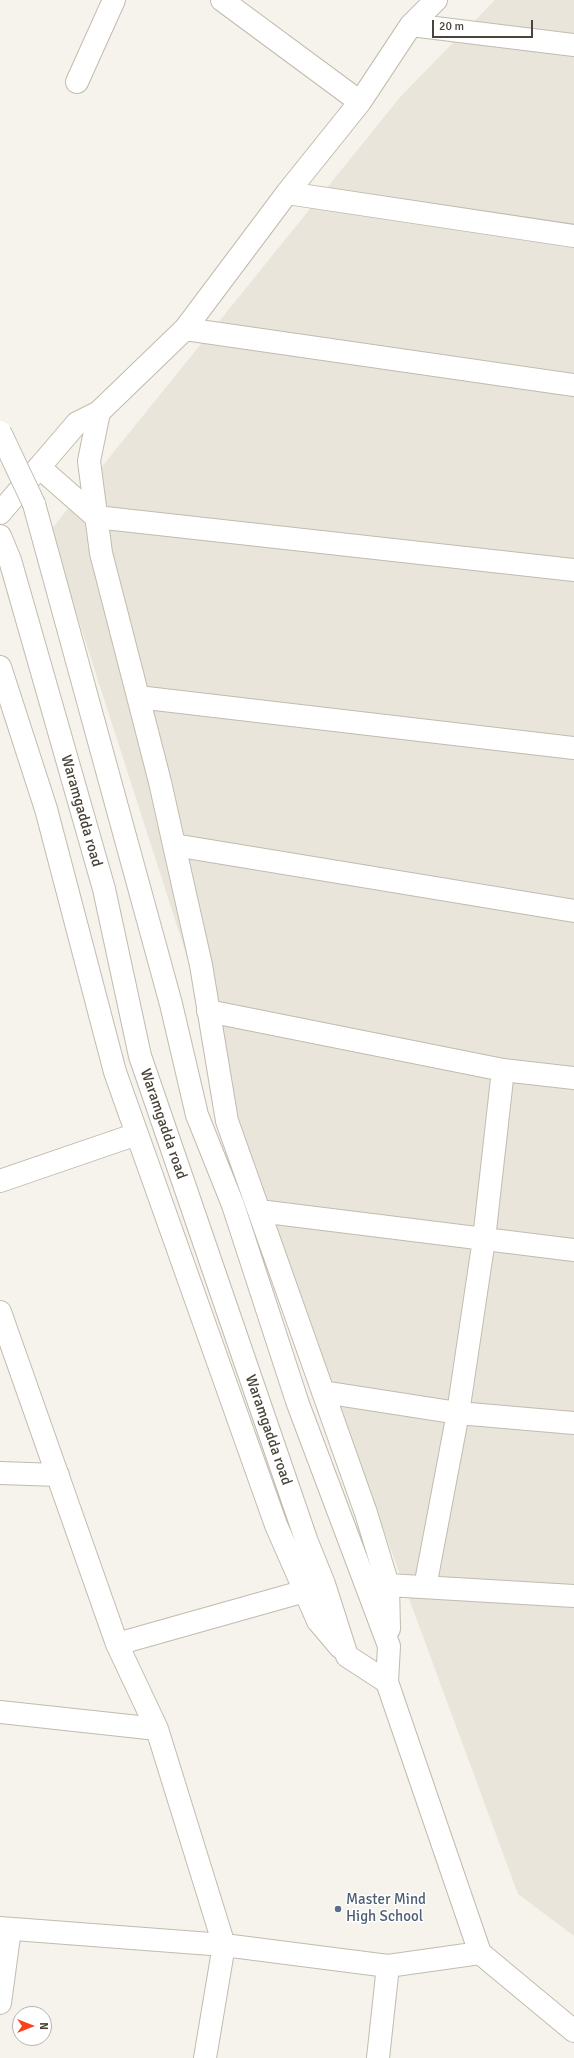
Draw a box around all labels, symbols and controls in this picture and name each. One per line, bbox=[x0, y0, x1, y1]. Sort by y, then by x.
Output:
scale bar bbox=[434, 12, 535, 38]
text: 20 m bbox=[439, 19, 464, 34]
street label: Waramgadda road bbox=[56, 753, 106, 869]
street label: Waramgadda road bbox=[136, 1066, 190, 1182]
street label: Waramgadda road bbox=[241, 1372, 295, 1488]
place label: Master Mind High School bbox=[346, 1891, 426, 1926]
marker: Master Mind High School bbox=[333, 1904, 343, 1914]
north arrow bbox=[12, 2006, 52, 2046]
text: N bbox=[37, 2022, 50, 2030]

